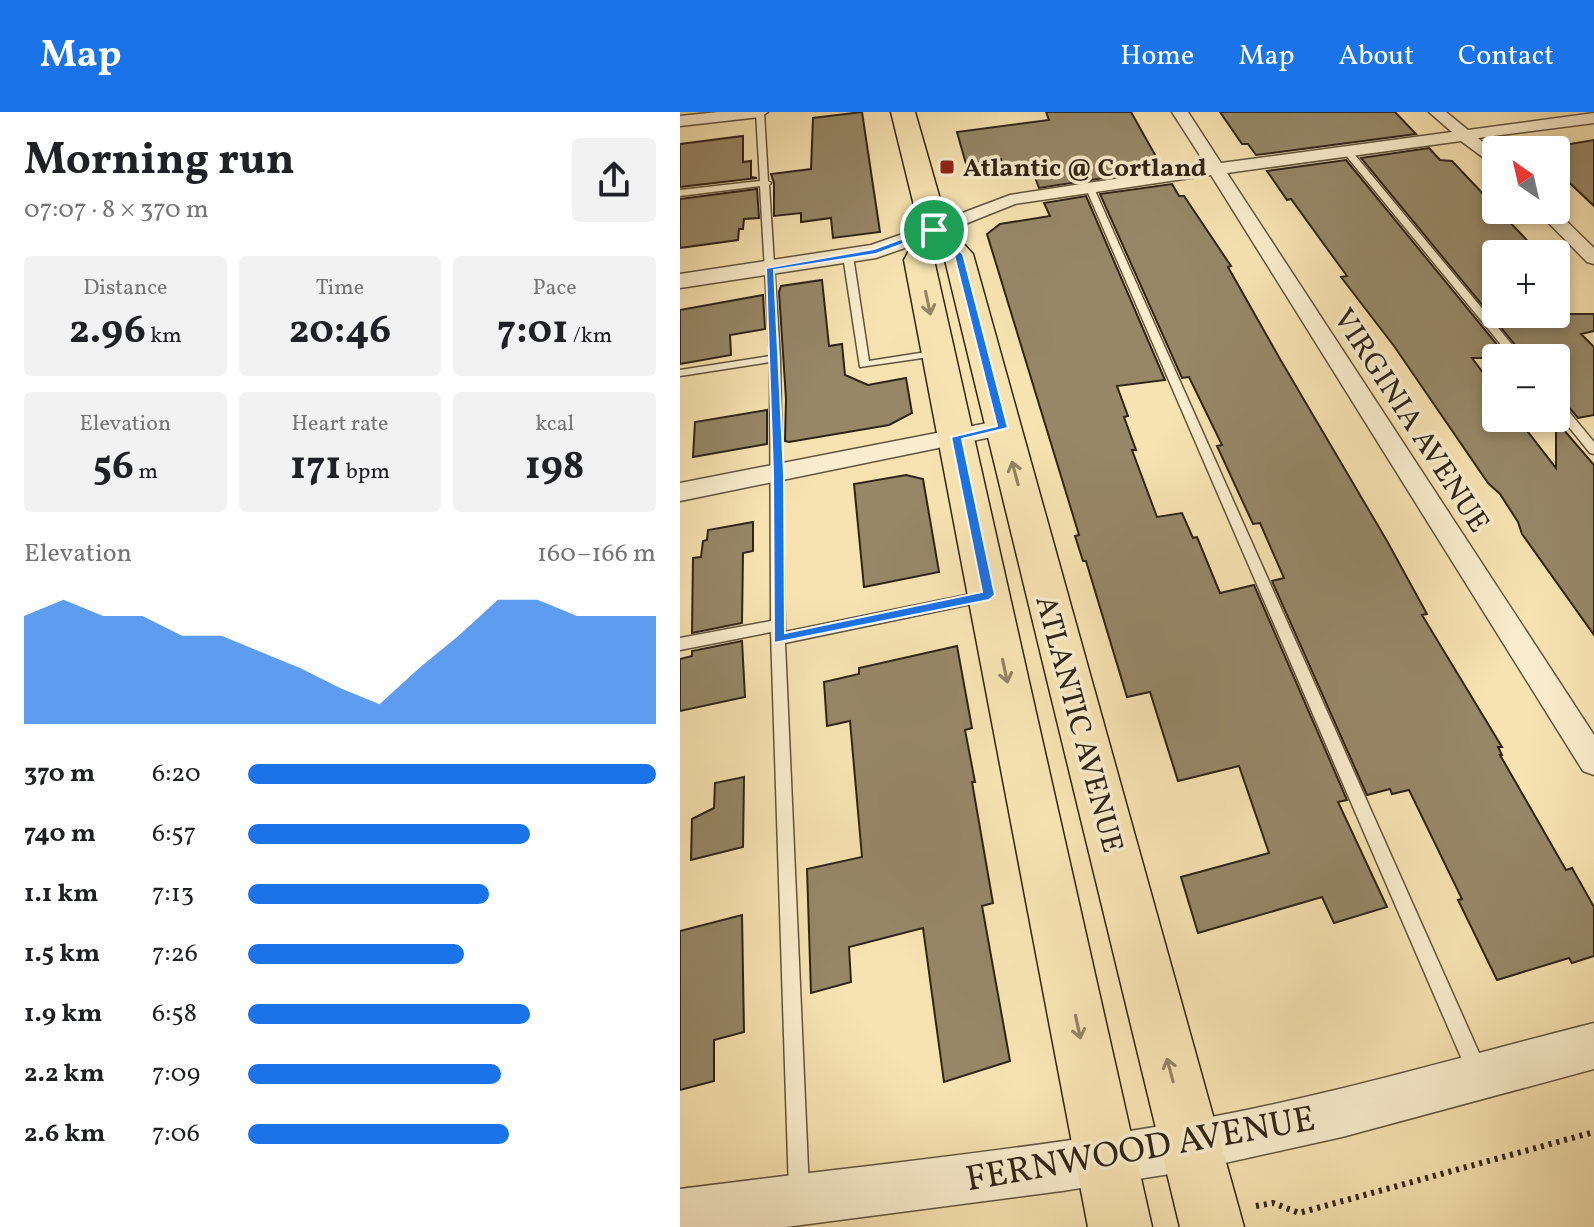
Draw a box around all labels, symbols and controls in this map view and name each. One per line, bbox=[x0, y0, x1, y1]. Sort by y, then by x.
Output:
text: Map bbox=[40, 30, 121, 83]
text: Home bbox=[1120, 37, 1194, 76]
text: Map bbox=[1238, 37, 1294, 76]
text: About bbox=[1338, 37, 1414, 76]
text: Contact bbox=[1458, 37, 1554, 76]
text: Morning run bbox=[24, 131, 295, 192]
north arrow bbox=[1482, 136, 1570, 224]
map controls bbox=[1482, 136, 1570, 432]
button: share bbox=[572, 138, 656, 222]
place label: Atlantic @ Cortland bbox=[963, 151, 1207, 187]
marker: Atlantic @ Cortland bbox=[938, 158, 956, 176]
text: 07:07 · 8 × 370 m bbox=[24, 192, 209, 228]
pin bbox=[900, 196, 968, 264]
icon: arrive bbox=[912, 208, 956, 252]
button: + bbox=[1482, 240, 1570, 328]
text: Distance bbox=[83, 273, 167, 304]
text: Time bbox=[316, 273, 364, 304]
text: Pace bbox=[533, 273, 577, 304]
one-way arrow bbox=[921, 290, 936, 316]
street label: VIRGINIA AVENUE bbox=[1322, 301, 1499, 542]
text: 2.96 bbox=[69, 304, 146, 360]
text: 20:46 bbox=[289, 304, 391, 360]
text: 7:01 bbox=[497, 304, 568, 360]
text: km bbox=[146, 321, 182, 352]
text: /km bbox=[568, 321, 612, 352]
button: − bbox=[1482, 344, 1570, 432]
text: Elevation bbox=[80, 409, 171, 440]
text: Heart rate bbox=[291, 409, 389, 440]
text: kcal bbox=[535, 409, 574, 440]
text: 56 bbox=[93, 440, 134, 496]
text: 171 bbox=[290, 440, 341, 496]
text: 198 bbox=[525, 440, 585, 496]
text: m bbox=[134, 457, 158, 488]
text: bpm bbox=[341, 457, 390, 488]
one-way arrow bbox=[1006, 460, 1021, 486]
text: Elevation bbox=[24, 536, 132, 572]
text: 160–166 m bbox=[537, 536, 656, 572]
street label: ATLANTIC AVENUE bbox=[1024, 591, 1133, 858]
one-way arrow bbox=[998, 658, 1013, 684]
text: 370 m bbox=[24, 756, 95, 792]
text: 6:20 bbox=[152, 756, 201, 792]
text: 740 m bbox=[24, 816, 96, 852]
text: 6:57 bbox=[152, 816, 196, 852]
text: 1.1 km bbox=[24, 876, 98, 912]
text: 7:13 bbox=[152, 876, 194, 912]
text: 1.5 km bbox=[24, 936, 100, 972]
text: 7:26 bbox=[152, 936, 198, 972]
text: 1.9 km bbox=[24, 996, 102, 1032]
text: 6:58 bbox=[152, 996, 197, 1032]
one-way arrow bbox=[1071, 1014, 1086, 1039]
text: 2.2 km bbox=[24, 1056, 105, 1092]
text: 7:09 bbox=[152, 1056, 200, 1092]
one-way arrow bbox=[1162, 1058, 1177, 1084]
street label: FERNWOOD AVENUE bbox=[962, 1096, 1319, 1206]
text: 2.6 km bbox=[24, 1116, 105, 1152]
text: 7:06 bbox=[152, 1116, 200, 1152]

